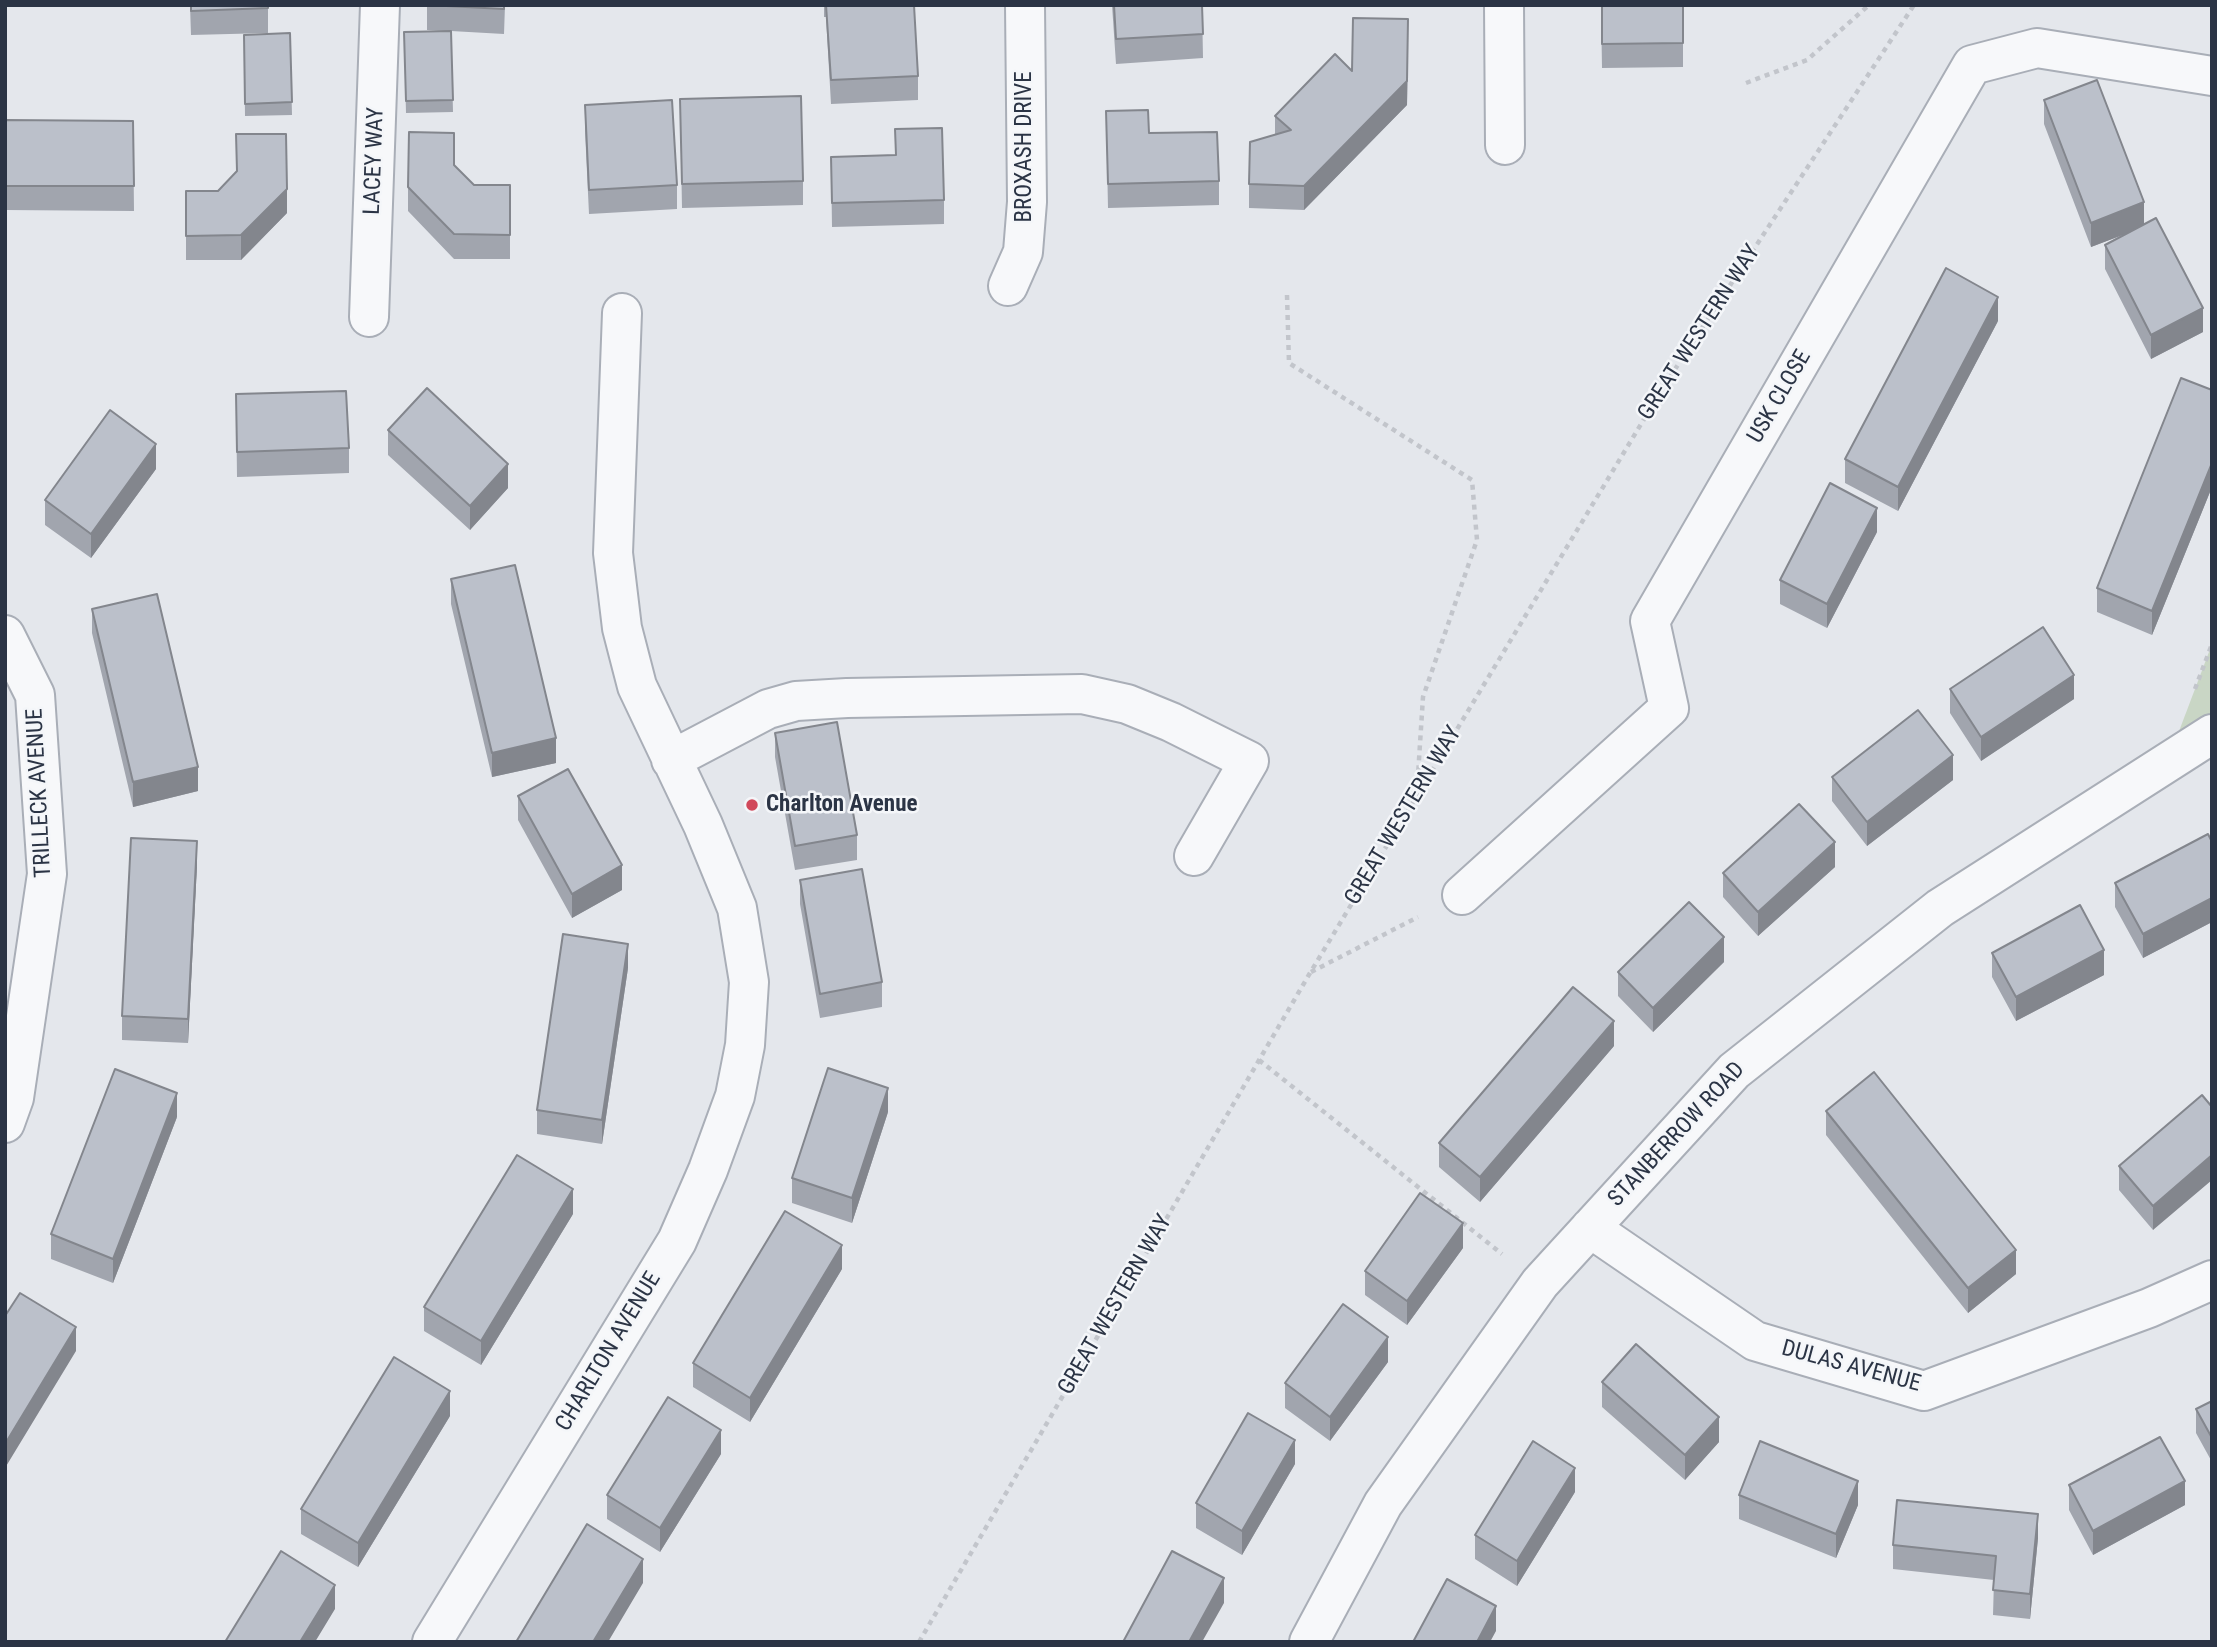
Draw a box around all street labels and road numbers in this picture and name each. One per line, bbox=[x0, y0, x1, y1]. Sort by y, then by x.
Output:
street label: BROXASH DRIVE bbox=[1011, 71, 1039, 223]
street label: LACEY WAY bbox=[359, 107, 391, 215]
street label: GREAT WESTERN WAY bbox=[1633, 240, 1767, 426]
street label: USK CLOSE bbox=[1742, 345, 1818, 449]
street label: TRILLECK AVENUE bbox=[22, 708, 58, 878]
street label: GREAT WESTERN WAY bbox=[1340, 722, 1468, 910]
street label: STANBERROW ROAD bbox=[1603, 1057, 1751, 1213]
street label: GREAT WESTERN WAY bbox=[1053, 1210, 1179, 1400]
street label: CHARLTON AVENUE bbox=[551, 1267, 667, 1437]
street label: DULAS AVENUE bbox=[1778, 1335, 1924, 1399]

